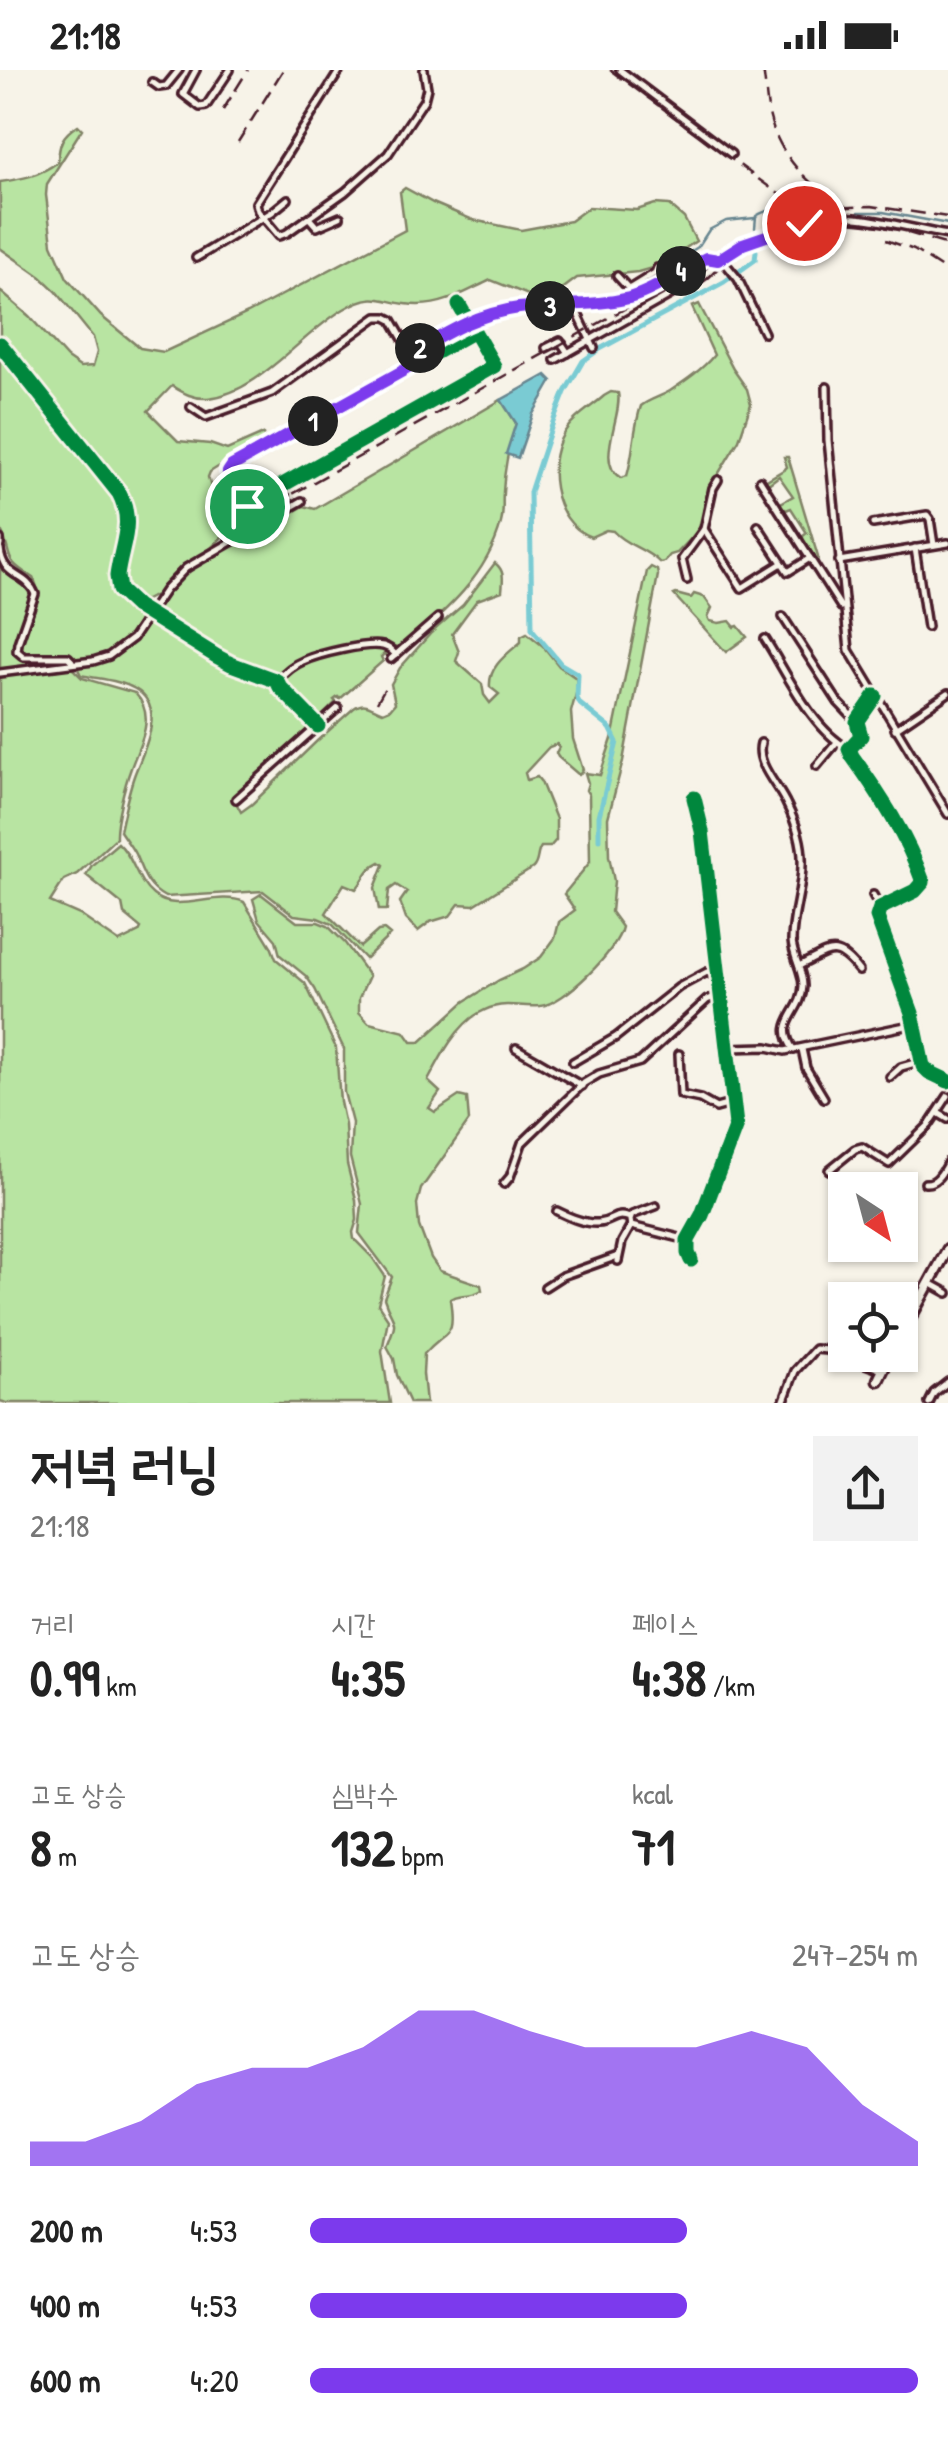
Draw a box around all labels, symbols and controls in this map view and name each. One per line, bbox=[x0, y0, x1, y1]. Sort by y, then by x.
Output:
text: 21:18 bbox=[50, 9, 121, 61]
pin bbox=[762, 181, 847, 266]
icon: check bbox=[777, 196, 832, 251]
pin: 4 bbox=[656, 246, 706, 296]
text: 4 bbox=[676, 252, 686, 290]
pin: 3 bbox=[525, 281, 575, 331]
text: 3 bbox=[544, 287, 556, 325]
pin: 2 bbox=[395, 323, 445, 373]
text: 2 bbox=[413, 329, 427, 367]
pin: 1 bbox=[288, 396, 338, 446]
text: 1 bbox=[308, 402, 318, 440]
pin bbox=[205, 464, 290, 549]
icon: arrive bbox=[220, 479, 275, 534]
north arrow bbox=[828, 1172, 918, 1262]
map controls bbox=[828, 1172, 918, 1372]
button: locate bbox=[828, 1282, 918, 1372]
text: 저녁 러닝 bbox=[30, 1429, 220, 1503]
button: share bbox=[813, 1436, 918, 1541]
text: 21:18 bbox=[30, 1504, 90, 1547]
text: 거리 bbox=[30, 1605, 75, 1643]
text: 시간 bbox=[331, 1605, 376, 1643]
text: 페이스 bbox=[632, 1605, 700, 1643]
text: 0.99 bbox=[30, 1644, 100, 1712]
text: 4:35 bbox=[331, 1644, 405, 1712]
text: 4:38 bbox=[632, 1644, 706, 1712]
text: km bbox=[100, 1667, 137, 1705]
text: /km bbox=[706, 1667, 755, 1705]
text: 고도 상승 bbox=[30, 1775, 127, 1813]
text: 심박수 bbox=[331, 1775, 399, 1813]
text: kcal bbox=[632, 1775, 673, 1813]
text: 71 bbox=[632, 1813, 675, 1881]
text: 8 bbox=[30, 1814, 52, 1882]
text: 132 bbox=[331, 1814, 395, 1882]
text: m bbox=[52, 1837, 77, 1875]
text: bpm bbox=[395, 1837, 444, 1875]
text: 고도 상승 bbox=[30, 1933, 140, 1976]
text: 247–254 m bbox=[792, 1933, 918, 1976]
text: 200 m bbox=[30, 2209, 103, 2252]
text: 4:53 bbox=[190, 2209, 237, 2252]
text: 400 m bbox=[30, 2284, 100, 2327]
text: 4:53 bbox=[190, 2284, 237, 2327]
text: 600 m bbox=[30, 2359, 101, 2402]
text: 4:20 bbox=[190, 2359, 239, 2402]

